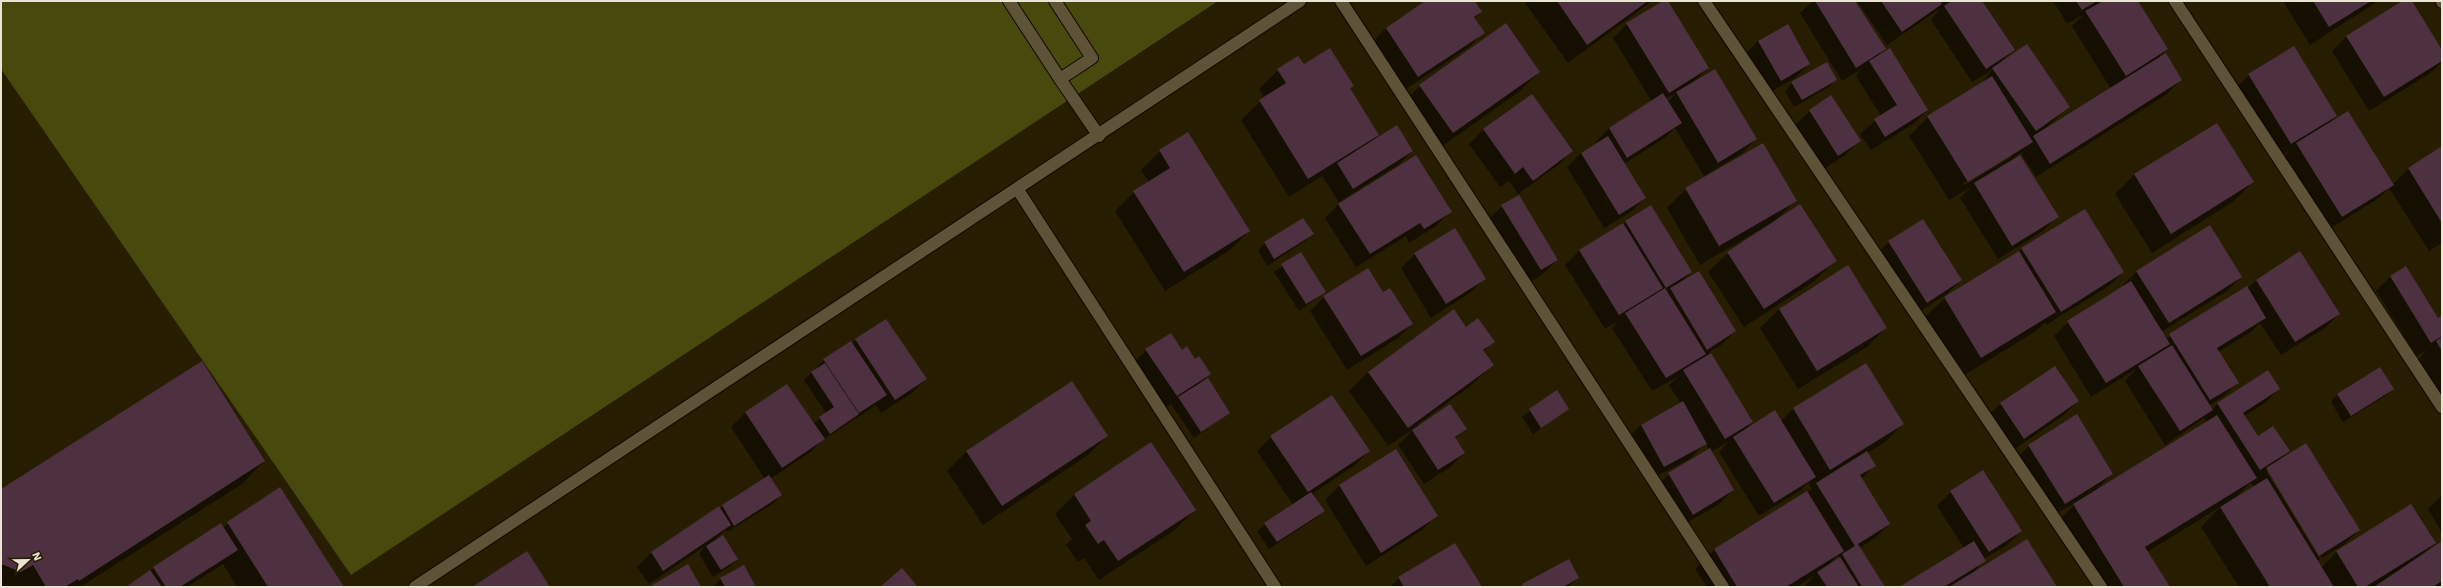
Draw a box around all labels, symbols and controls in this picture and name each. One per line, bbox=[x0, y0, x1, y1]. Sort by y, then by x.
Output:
north arrow bbox=[8, 540, 48, 580]
text: N bbox=[29, 550, 44, 563]

